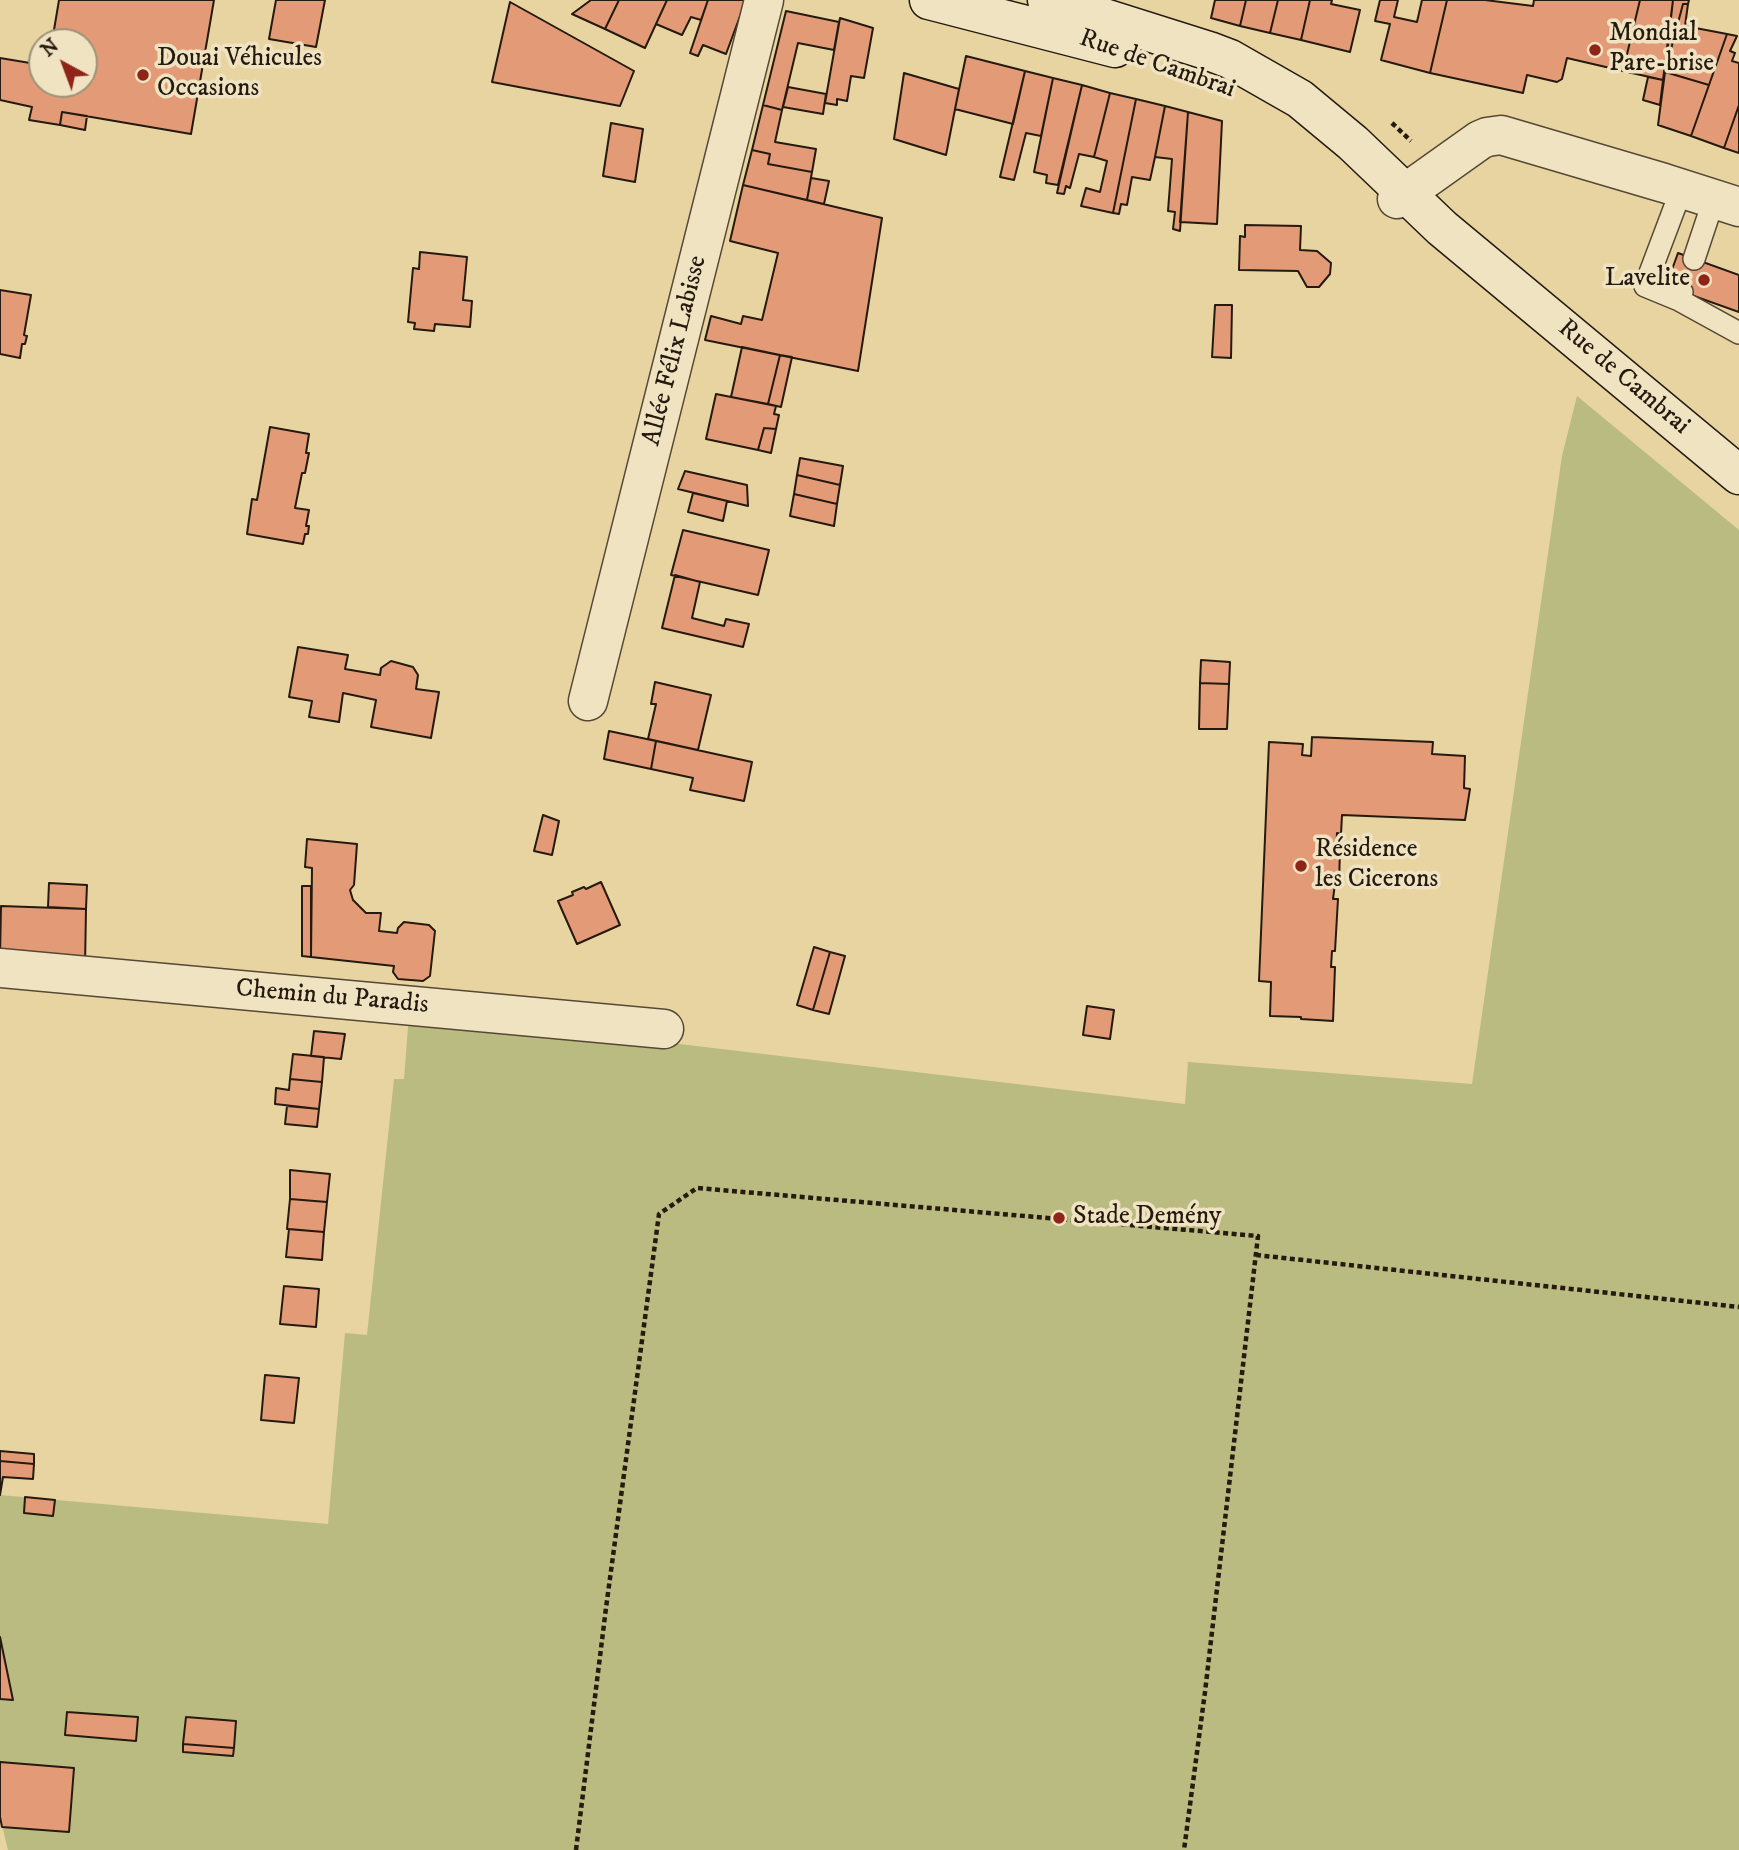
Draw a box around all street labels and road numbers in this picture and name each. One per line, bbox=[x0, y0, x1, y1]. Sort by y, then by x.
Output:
street label: Rue de Cambrai bbox=[1075, 24, 1239, 106]
street label: Allée Félix Labisse bbox=[637, 253, 715, 449]
street label: Rue de Cambrai bbox=[1551, 314, 1695, 442]
street label: Chemin du Paradis bbox=[234, 974, 430, 1022]

